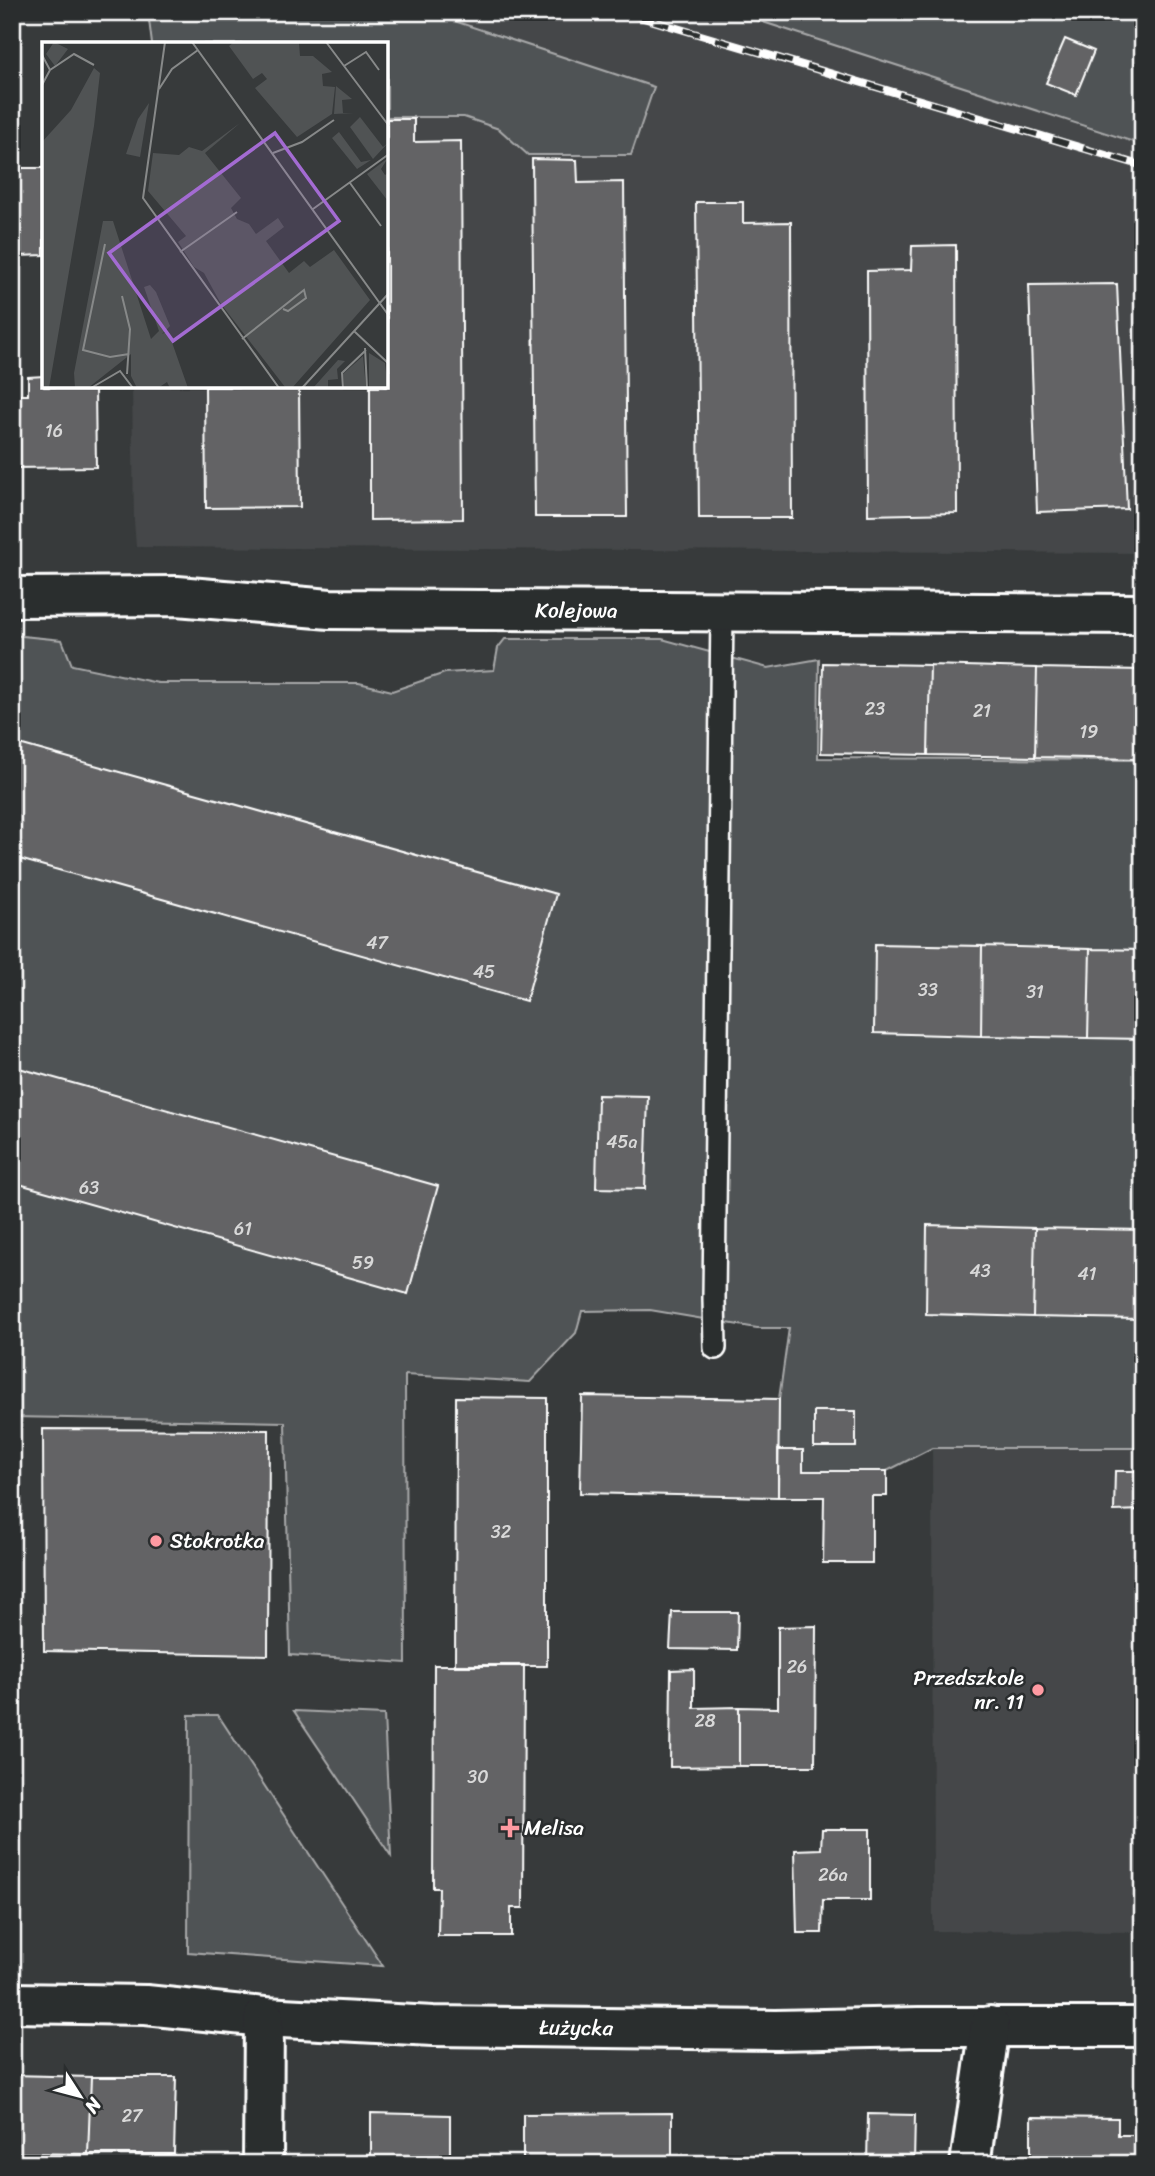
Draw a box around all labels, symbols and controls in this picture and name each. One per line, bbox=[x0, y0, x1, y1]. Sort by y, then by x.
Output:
inset map bbox=[42, 42, 388, 388]
house number: 16 bbox=[45, 415, 63, 447]
street label: Kolejowa bbox=[535, 591, 618, 630]
house number: 23 bbox=[865, 693, 885, 725]
house number: 21 bbox=[973, 695, 991, 727]
house number: 19 bbox=[1080, 716, 1098, 748]
house number: 47 bbox=[366, 927, 389, 959]
house number: 45 bbox=[473, 956, 495, 988]
house number: 33 bbox=[918, 974, 938, 1006]
house number: 31 bbox=[1026, 976, 1044, 1008]
house number: 45a bbox=[606, 1126, 638, 1158]
house number: 63 bbox=[79, 1172, 99, 1204]
house number: 61 bbox=[234, 1213, 252, 1245]
house number: 59 bbox=[352, 1247, 374, 1279]
house number: 43 bbox=[969, 1255, 991, 1287]
house number: 41 bbox=[1078, 1258, 1097, 1290]
house number: 32 bbox=[491, 1516, 511, 1548]
place label: Stokrotka bbox=[170, 1522, 265, 1560]
marker: Stokrotka bbox=[148, 1533, 164, 1549]
house number: 26 bbox=[787, 1651, 807, 1683]
place label: Przedszkole nr. 11 bbox=[913, 1659, 1024, 1721]
marker: Przedszkole nr. 11 bbox=[1030, 1682, 1046, 1698]
house number: 28 bbox=[694, 1705, 716, 1737]
house number: 30 bbox=[467, 1761, 489, 1793]
place label: Melisa bbox=[524, 1809, 584, 1847]
marker: Melisa bbox=[502, 1820, 518, 1836]
house number: 26a bbox=[818, 1859, 848, 1891]
street label: Łużycka bbox=[539, 2008, 614, 2047]
north arrow bbox=[46, 2060, 116, 2130]
text: N bbox=[76, 2090, 111, 2121]
house number: 27 bbox=[122, 2100, 144, 2132]

